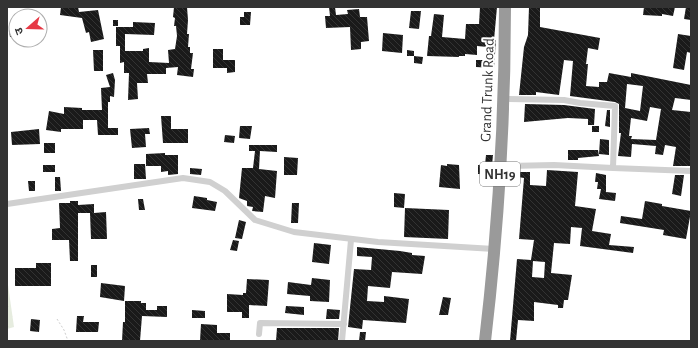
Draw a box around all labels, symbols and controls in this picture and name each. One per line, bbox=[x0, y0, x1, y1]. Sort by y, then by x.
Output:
north arrow bbox=[8, 8, 48, 48]
text: उ bbox=[13, 26, 25, 36]
street label: Grand Trunk Road bbox=[478, 38, 497, 142]
road number: NH19 bbox=[480, 162, 520, 186]

